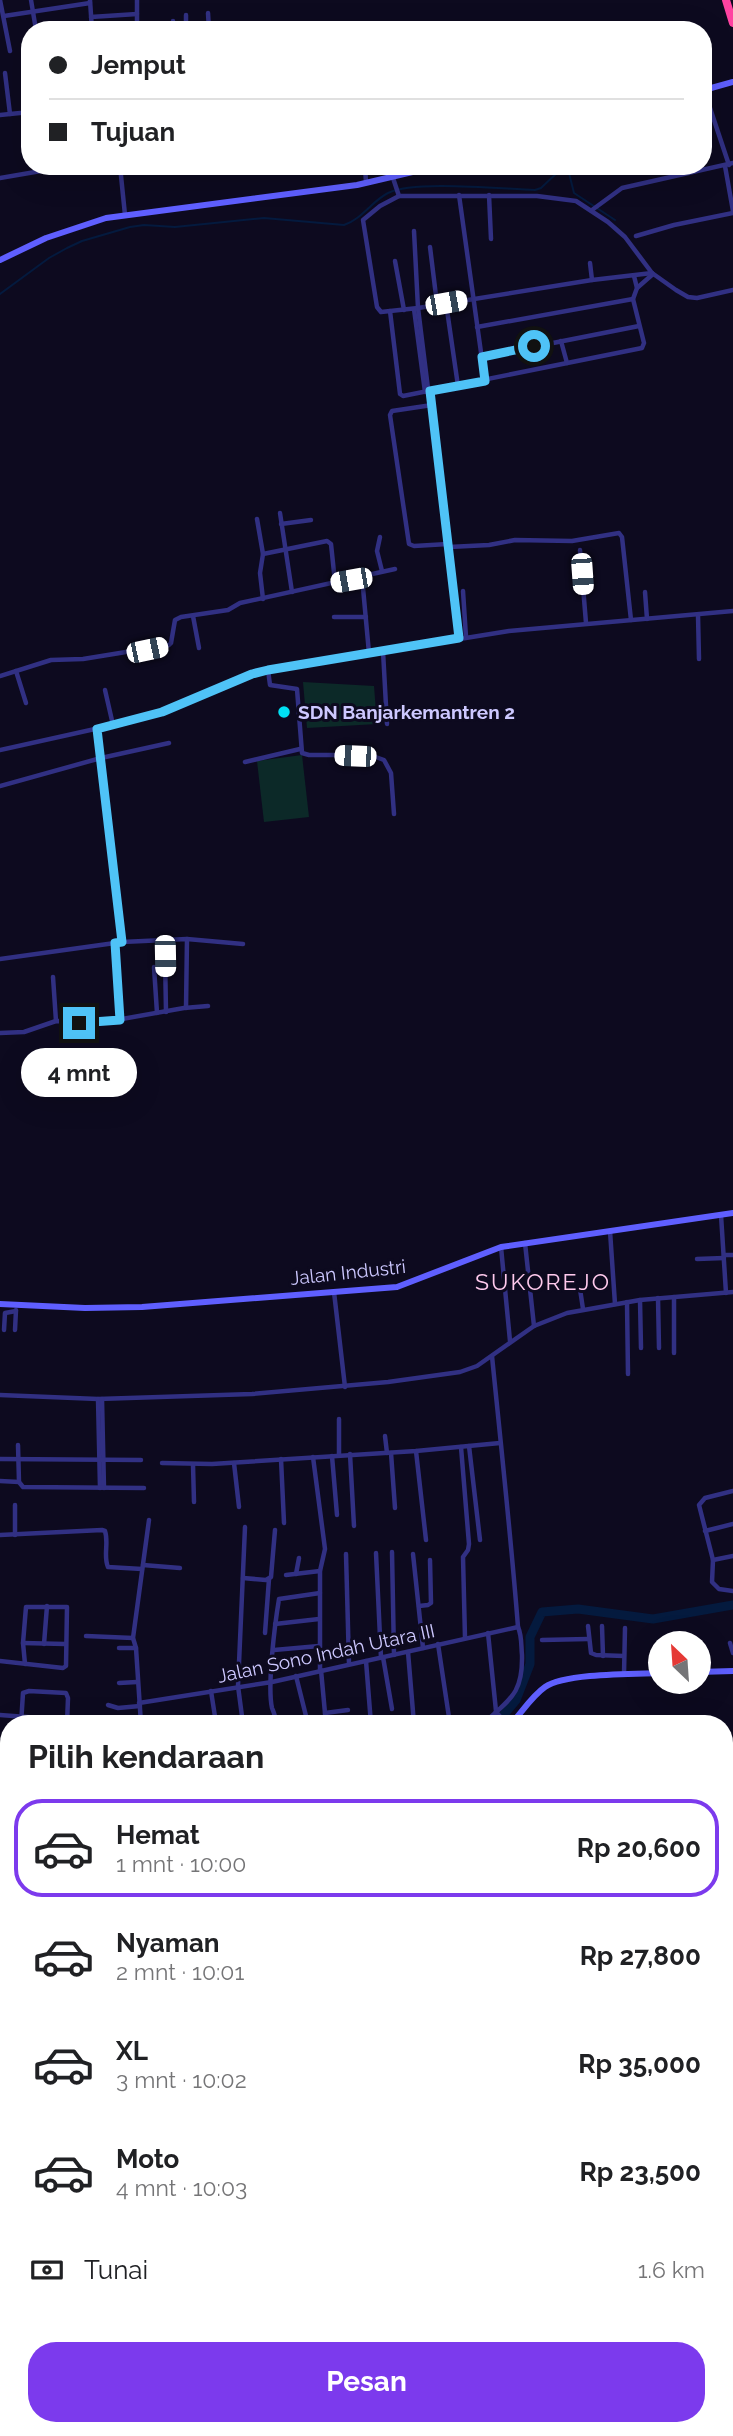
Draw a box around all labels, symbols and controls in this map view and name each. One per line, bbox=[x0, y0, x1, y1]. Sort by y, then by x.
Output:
text: Jemput bbox=[91, 50, 186, 80]
text: Tujuan bbox=[91, 117, 175, 147]
car bbox=[424, 289, 469, 317]
route start bbox=[518, 330, 550, 362]
car bbox=[571, 552, 594, 596]
car bbox=[329, 566, 374, 594]
car bbox=[125, 635, 170, 665]
place label: SDN Banjarkemantren 2 bbox=[298, 701, 515, 723]
marker: SDN Banjarkemantren 2 bbox=[276, 704, 292, 720]
car bbox=[334, 745, 377, 767]
car bbox=[155, 935, 176, 977]
route end bbox=[63, 1007, 95, 1039]
callout: 4 mnt bbox=[21, 1048, 137, 1096]
text: 4 mnt bbox=[48, 1059, 110, 1086]
street label: Jalan Industri bbox=[289, 1255, 407, 1289]
district label: SUKOREJO bbox=[475, 1268, 611, 1295]
street label: Jalan Sono Indah Utara III bbox=[215, 1619, 437, 1687]
north arrow bbox=[648, 1631, 710, 1694]
map controls bbox=[648, 1631, 711, 1694]
text: Pilih kendaraan bbox=[28, 1738, 264, 1775]
icon: car bbox=[32, 1817, 95, 1880]
text: Hemat bbox=[116, 1820, 200, 1850]
text: Rp 20,600 bbox=[577, 1833, 701, 1863]
text: 1 mnt · 10:00 bbox=[116, 1850, 246, 1877]
icon: car bbox=[32, 1925, 95, 1988]
text: Nyaman bbox=[116, 1928, 220, 1958]
text: Rp 27,800 bbox=[580, 1941, 701, 1971]
text: 2 mnt · 10:01 bbox=[116, 1958, 244, 1985]
icon: car bbox=[32, 2033, 95, 2096]
text: XL bbox=[116, 2036, 148, 2066]
text: Rp 35,000 bbox=[578, 2049, 701, 2079]
text: 3 mnt · 10:02 bbox=[116, 2066, 247, 2093]
icon: car bbox=[32, 2141, 95, 2204]
text: Moto bbox=[116, 2144, 179, 2174]
text: Rp 23,500 bbox=[580, 2157, 701, 2187]
text: 4 mnt · 10:03 bbox=[116, 2174, 247, 2201]
icon: cash bbox=[28, 2251, 66, 2289]
text: Tunai bbox=[84, 2255, 148, 2285]
text: 1.6 km bbox=[638, 2256, 705, 2283]
button: Pesan bbox=[28, 2342, 705, 2422]

